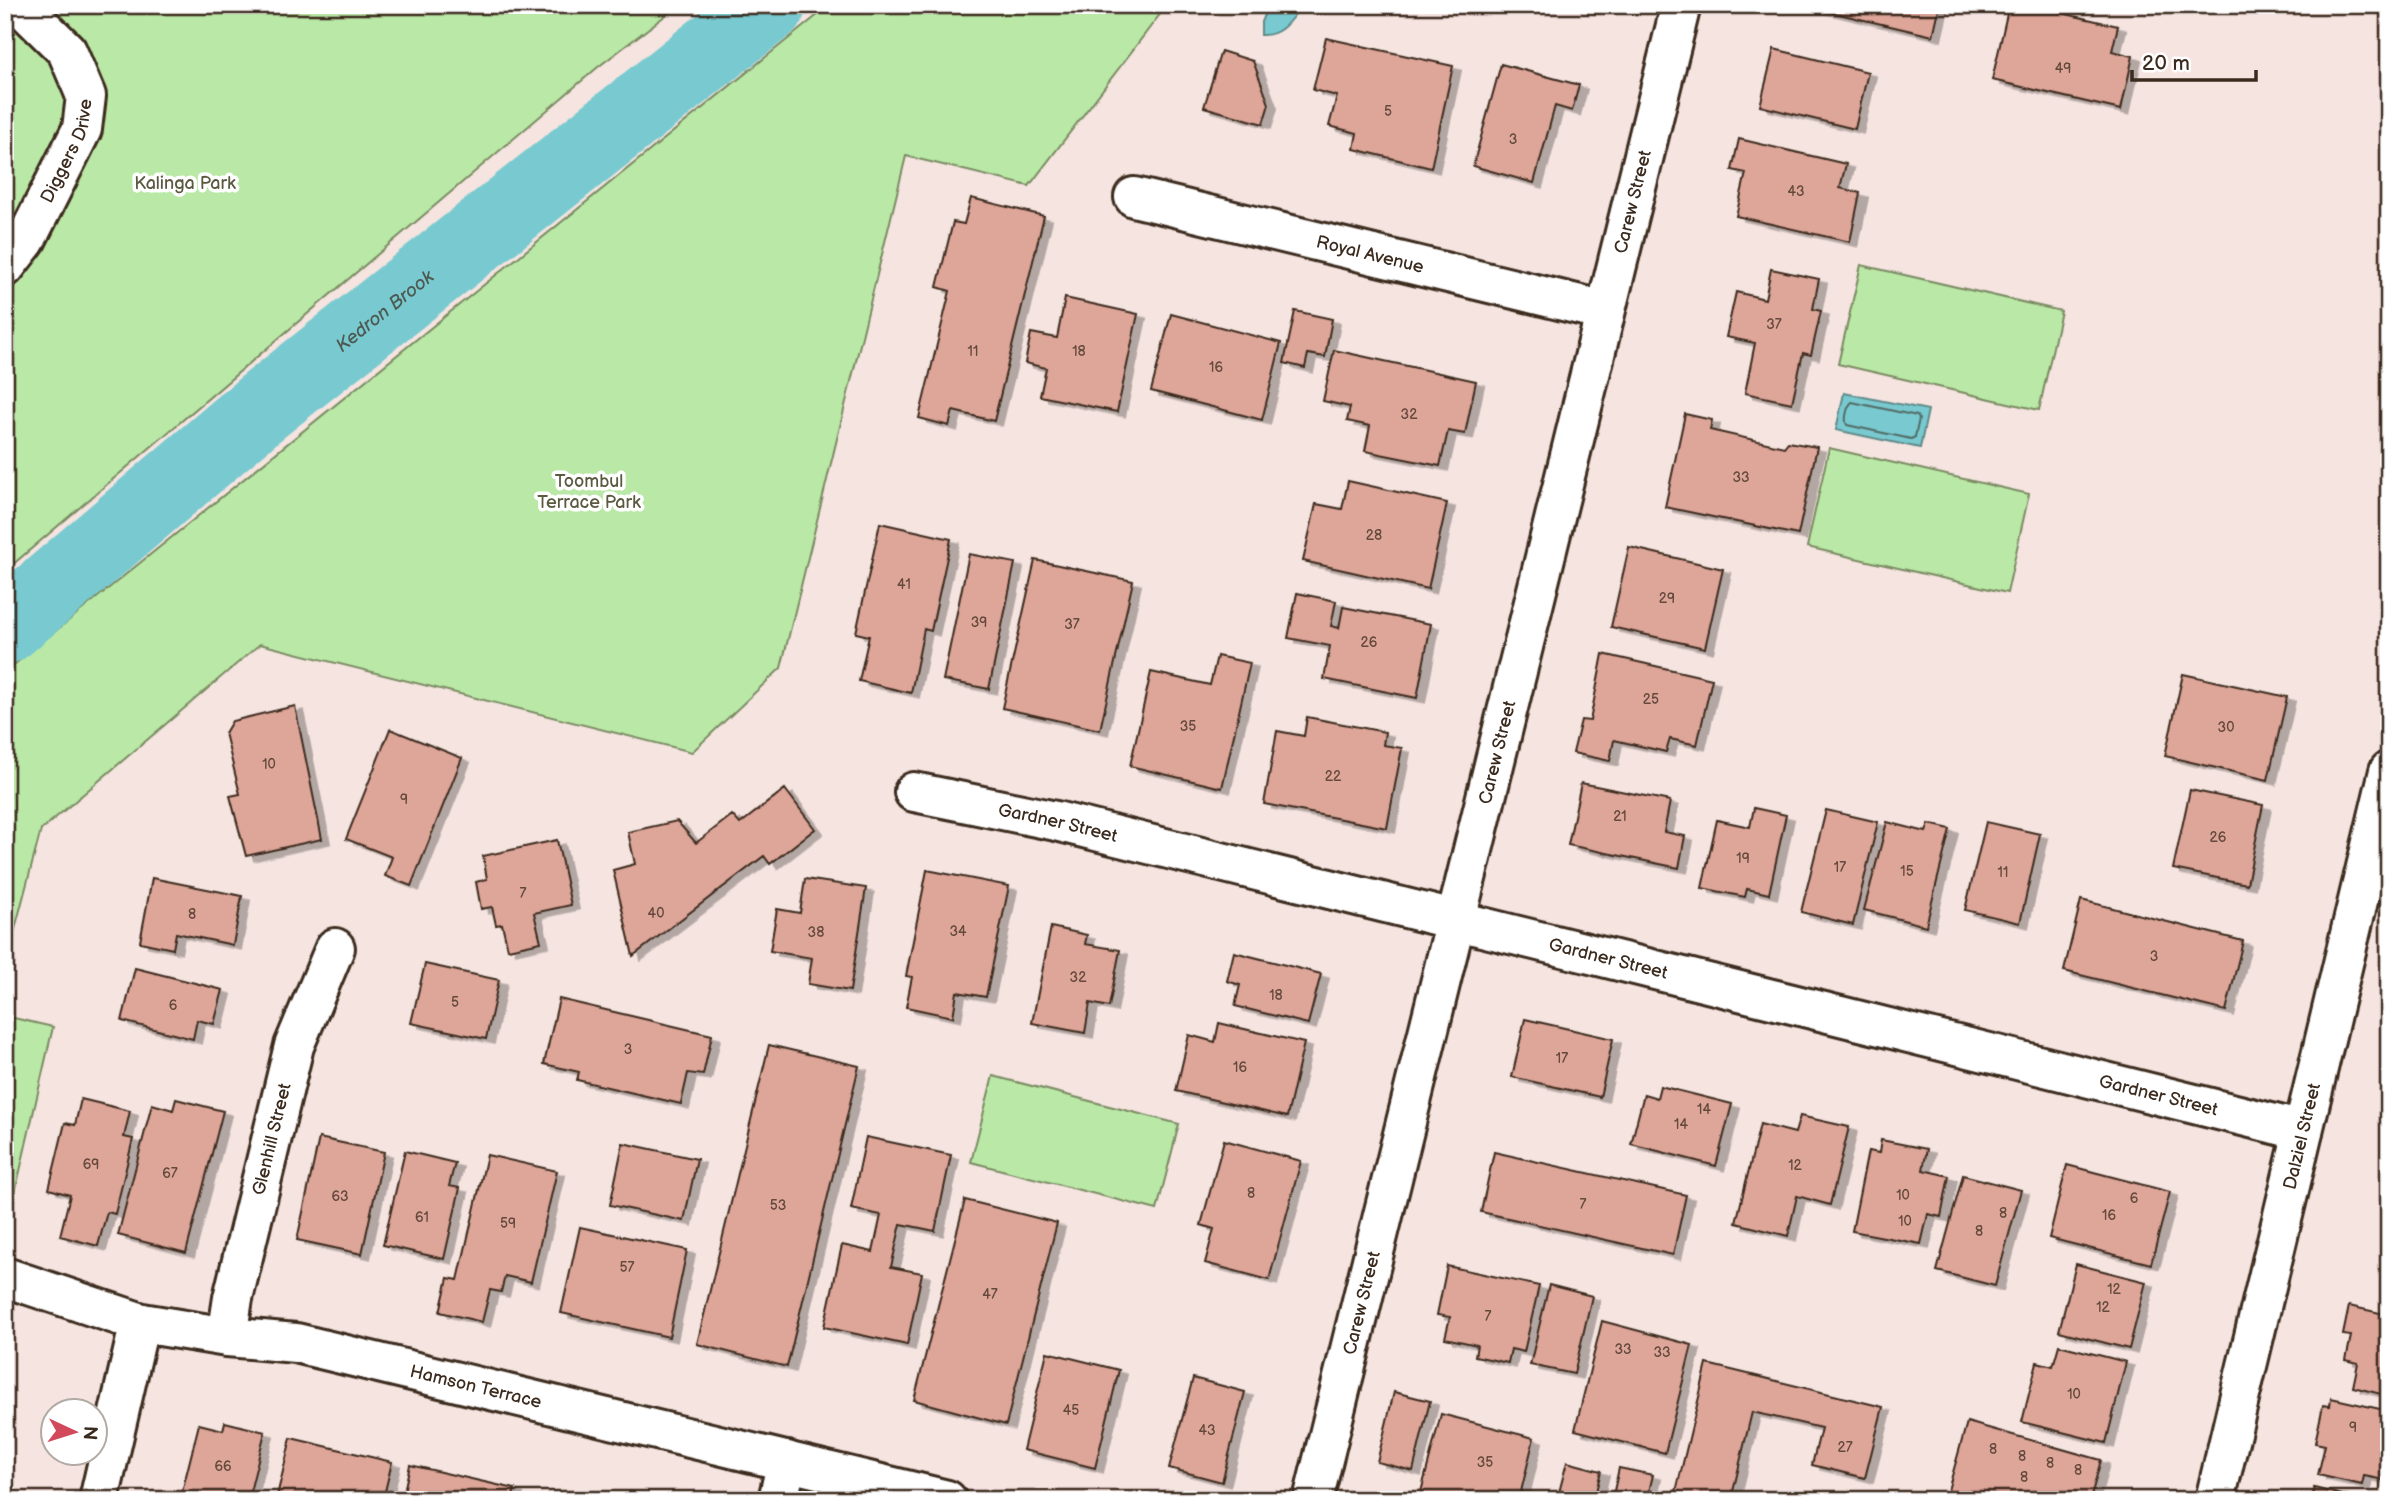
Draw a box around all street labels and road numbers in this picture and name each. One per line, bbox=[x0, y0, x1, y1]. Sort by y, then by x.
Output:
street label: Diggers Drive bbox=[36, 97, 97, 207]
street label: Carew Street bbox=[1610, 147, 1656, 256]
street label: Royal Avenue bbox=[1314, 232, 1426, 278]
street label: Carew Street bbox=[1475, 698, 1520, 806]
street label: Gardner Street bbox=[996, 799, 1120, 847]
street label: Gardner Street bbox=[1547, 934, 1670, 984]
street label: Gardner Street bbox=[2097, 1071, 2220, 1121]
street label: Glenhill Street bbox=[248, 1081, 296, 1197]
street label: Dalziel Street bbox=[2279, 1081, 2325, 1192]
street label: Carew Street bbox=[1339, 1249, 1385, 1357]
street label: Hamson Terrace bbox=[408, 1361, 544, 1413]

